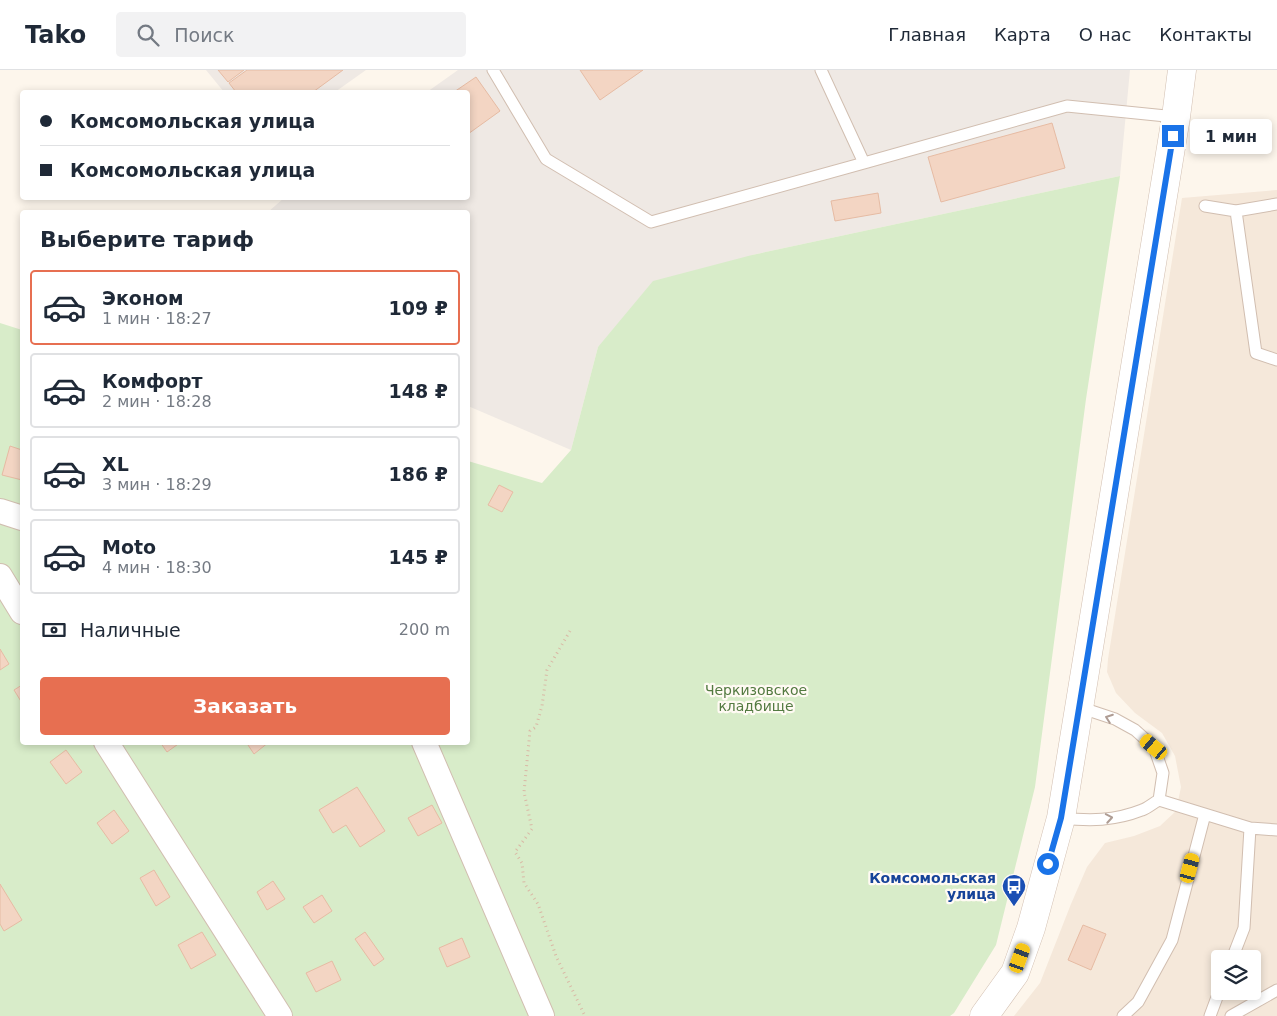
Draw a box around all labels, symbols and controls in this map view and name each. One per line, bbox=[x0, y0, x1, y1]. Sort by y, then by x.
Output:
search box bbox=[116, 12, 466, 57]
text: Tako bbox=[25, 21, 86, 49]
icon: search bbox=[134, 21, 162, 49]
text: Поиск bbox=[174, 24, 234, 46]
text: Главная bbox=[888, 24, 966, 45]
text: Карта bbox=[994, 24, 1051, 45]
text: О нас bbox=[1079, 24, 1131, 45]
text: Контакты bbox=[1159, 24, 1252, 45]
text: Комсомольская улица bbox=[70, 110, 315, 132]
callout: 1 мин bbox=[1190, 118, 1273, 154]
route end bbox=[1162, 125, 1184, 147]
text: 1 мин bbox=[1205, 127, 1257, 146]
text: Комсомольская улица bbox=[70, 159, 315, 181]
text: Выберите тариф bbox=[40, 227, 254, 252]
icon: car bbox=[42, 285, 87, 330]
text: Эконом bbox=[102, 287, 184, 309]
text: 109 ₽ bbox=[389, 297, 448, 319]
text: 1 мин · 18:27 bbox=[102, 309, 212, 328]
icon: car bbox=[42, 368, 87, 413]
text: Комфорт bbox=[102, 370, 203, 392]
text: 148 ₽ bbox=[389, 380, 448, 402]
text: 2 мин · 18:28 bbox=[102, 392, 212, 411]
icon: car bbox=[42, 451, 87, 496]
text: XL bbox=[102, 453, 129, 475]
text: 186 ₽ bbox=[389, 463, 448, 485]
text: 3 мин · 18:29 bbox=[102, 475, 212, 494]
icon: car bbox=[42, 534, 87, 579]
text: Moto bbox=[102, 536, 156, 558]
text: 145 ₽ bbox=[389, 546, 448, 568]
text: 4 мин · 18:30 bbox=[102, 558, 212, 577]
icon: cash bbox=[40, 616, 68, 644]
text: Наличные bbox=[80, 619, 181, 641]
text: 200 m bbox=[399, 620, 450, 639]
button: Заказать bbox=[40, 677, 450, 735]
park label: Черкизовское кладбище bbox=[705, 682, 807, 714]
one-way arrow bbox=[1105, 714, 1114, 724]
car bbox=[1137, 732, 1170, 762]
one-way arrow bbox=[1105, 814, 1114, 824]
car bbox=[1178, 852, 1201, 884]
route start bbox=[1037, 853, 1059, 875]
place label: Комсомольская улица bbox=[869, 870, 996, 902]
bus stop icon: Комсомольская улица bbox=[1001, 873, 1027, 907]
car bbox=[1007, 941, 1032, 975]
map controls bbox=[1211, 950, 1261, 1000]
button: layers bbox=[1211, 950, 1261, 1000]

